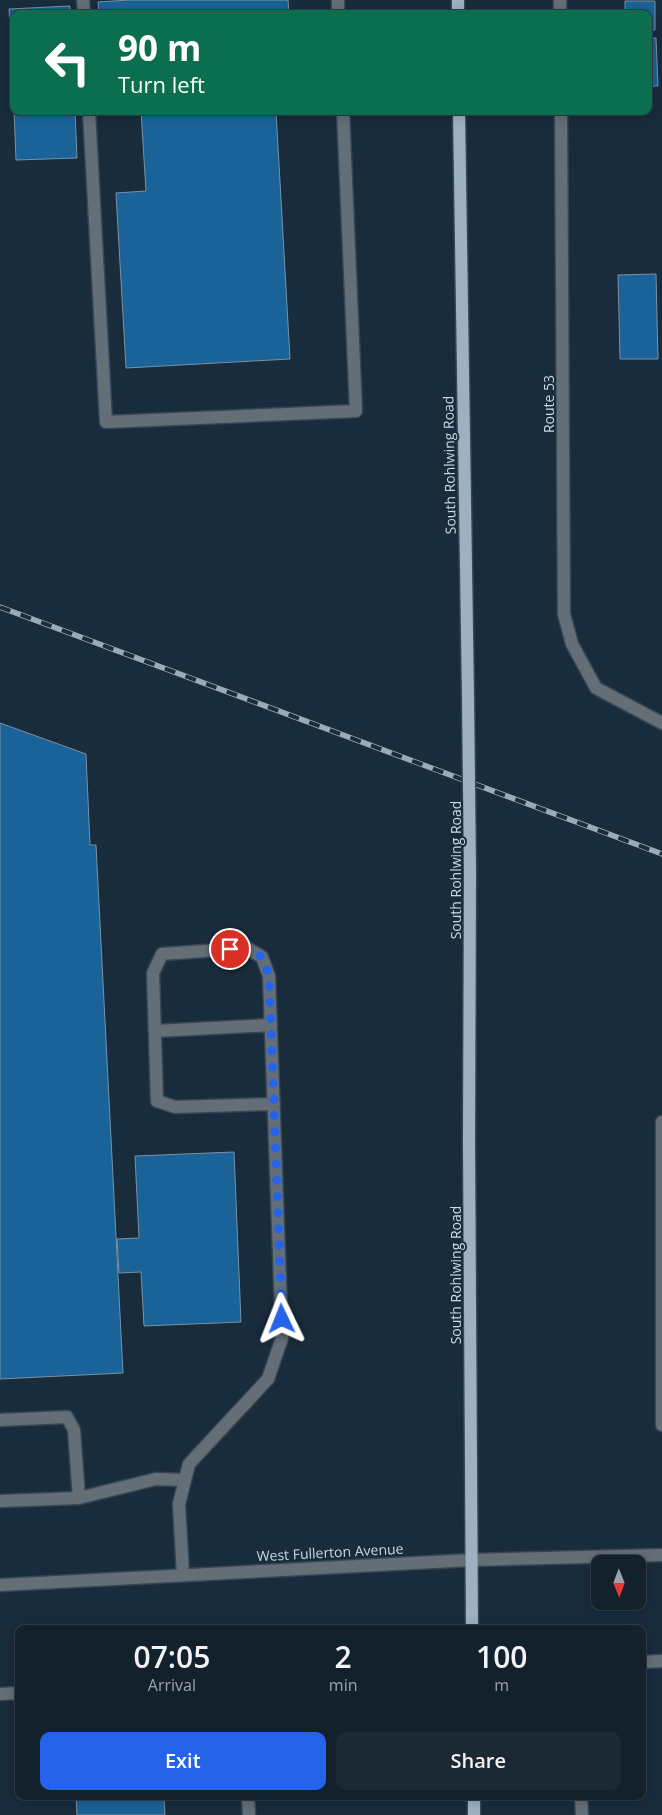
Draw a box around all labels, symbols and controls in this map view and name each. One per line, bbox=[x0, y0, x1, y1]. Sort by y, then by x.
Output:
text: 90 m bbox=[118, 24, 201, 71]
icon: left bbox=[35, 30, 100, 95]
text: Turn left bbox=[118, 69, 205, 99]
street label: Route 53 bbox=[539, 375, 558, 433]
street label: South Rohlwing Road bbox=[438, 395, 460, 535]
street label: South Rohlwing Road bbox=[446, 801, 465, 939]
pin bbox=[209, 928, 251, 970]
icon: arrive bbox=[216, 935, 244, 963]
street label: South Rohlwing Road bbox=[446, 1206, 465, 1344]
position arrow bbox=[255, 1292, 307, 1344]
street label: West Fullerton Avenue bbox=[256, 1539, 404, 1565]
north arrow bbox=[591, 1555, 646, 1610]
map controls bbox=[591, 1555, 646, 1610]
text: 07:05 bbox=[134, 1636, 210, 1677]
text: 2 bbox=[335, 1636, 352, 1677]
text: 100 bbox=[476, 1636, 527, 1677]
text: Arrival bbox=[148, 1674, 196, 1696]
text: min bbox=[329, 1674, 358, 1696]
text: m bbox=[494, 1674, 509, 1696]
button: Exit bbox=[40, 1732, 326, 1790]
button: Share bbox=[336, 1732, 621, 1790]

